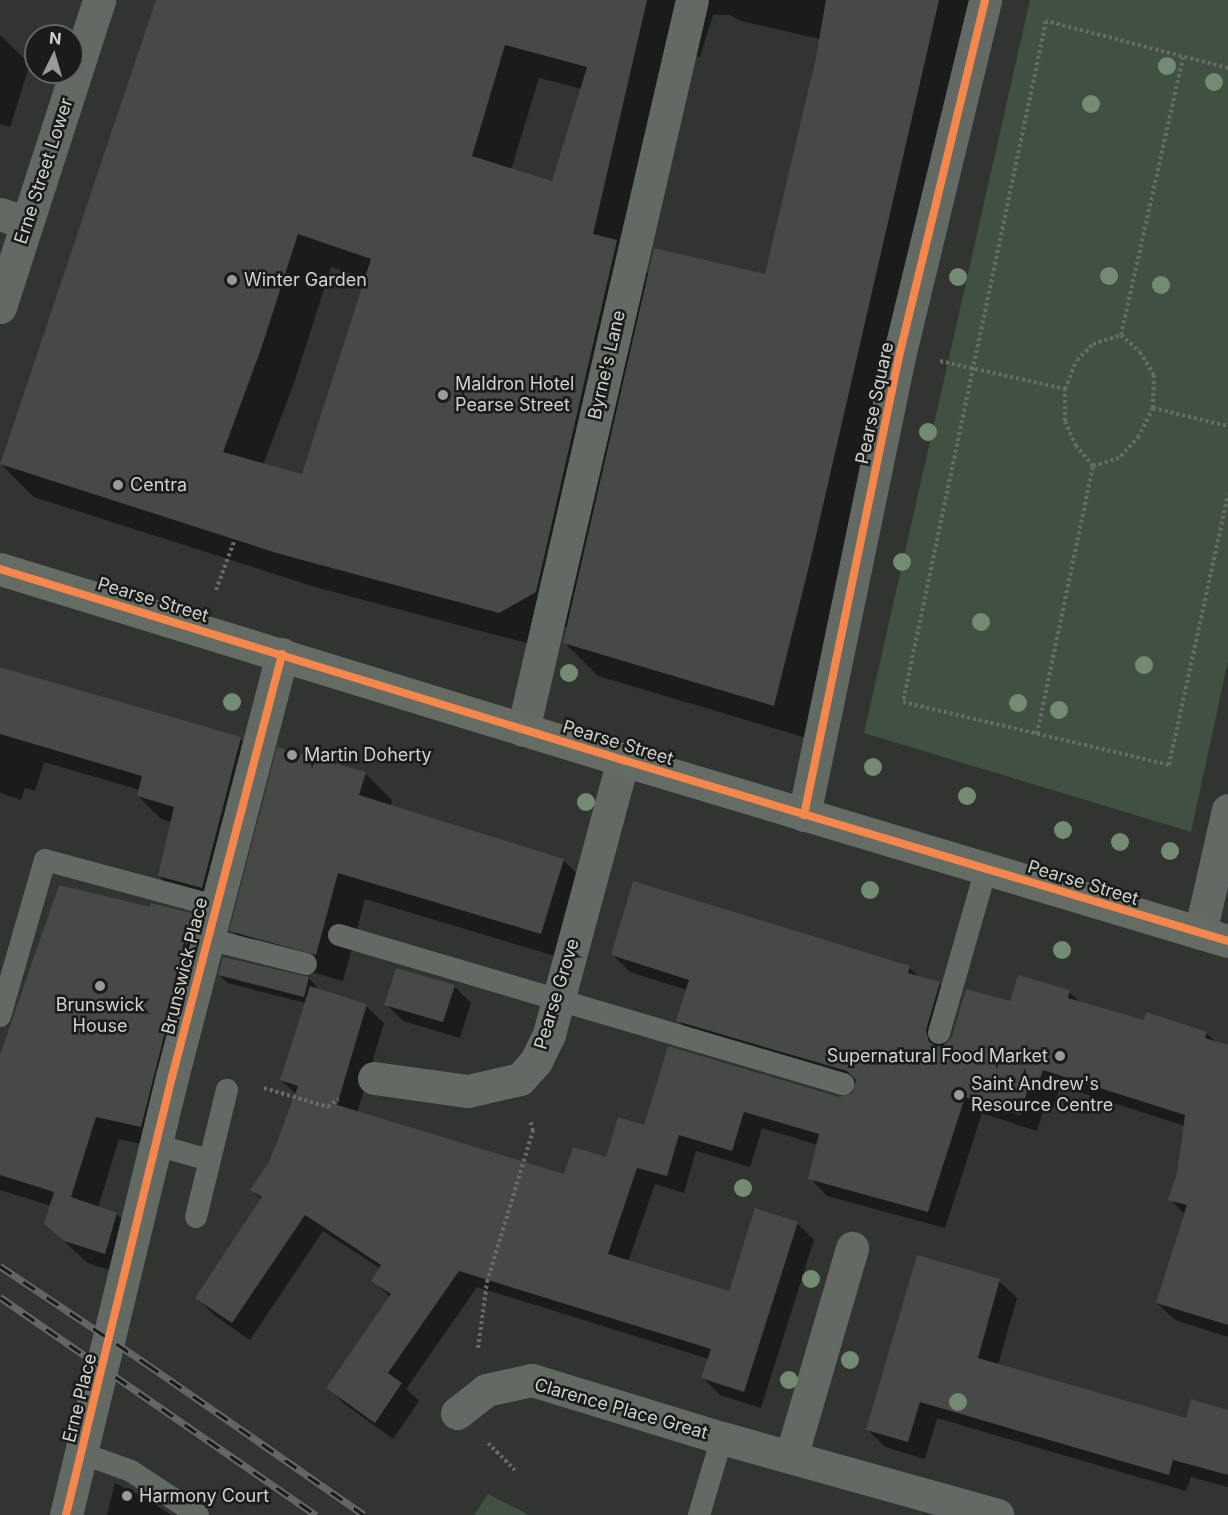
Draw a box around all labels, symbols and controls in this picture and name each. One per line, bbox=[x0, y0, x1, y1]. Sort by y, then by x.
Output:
north arrow bbox=[24, 24, 84, 84]
text: N bbox=[48, 28, 62, 49]
street label: Erne Street Lower bbox=[10, 95, 78, 247]
place label: Winter Garden bbox=[244, 269, 367, 291]
marker: Winter Garden bbox=[225, 273, 239, 287]
street label: Byrne's Lane bbox=[584, 308, 630, 422]
street label: Pearse Square bbox=[852, 340, 898, 466]
place label: Maldron Hotel Pearse Street bbox=[455, 374, 574, 416]
marker: Maldron Hotel Pearse Street bbox=[436, 388, 450, 402]
place label: Centra bbox=[130, 474, 187, 496]
marker: Centra bbox=[111, 478, 125, 492]
street label: Pearse Street bbox=[95, 573, 211, 627]
street label: Pearse Street bbox=[560, 716, 676, 770]
place label: Martin Doherty bbox=[304, 744, 432, 766]
marker: Martin Doherty bbox=[285, 748, 299, 762]
street label: Pearse Street bbox=[1025, 856, 1141, 910]
street label: Brunswick Place bbox=[158, 895, 212, 1037]
street label: Pearse Grove bbox=[530, 936, 584, 1052]
marker: Brunswick House bbox=[93, 979, 107, 993]
place label: Brunswick House bbox=[56, 995, 144, 1038]
place label: Supernatural Food Market bbox=[827, 1045, 1048, 1067]
marker: Supernatural Food Market bbox=[1053, 1049, 1067, 1063]
place label: Saint Andrew's Resource Centre bbox=[971, 1074, 1113, 1116]
marker: Saint Andrew's Resource Centre bbox=[952, 1088, 966, 1102]
street label: Erne Place bbox=[59, 1351, 101, 1445]
street label: Clarence Place Great bbox=[532, 1374, 710, 1444]
place label: Harmony Court bbox=[139, 1485, 269, 1507]
marker: Harmony Court bbox=[120, 1489, 134, 1503]

